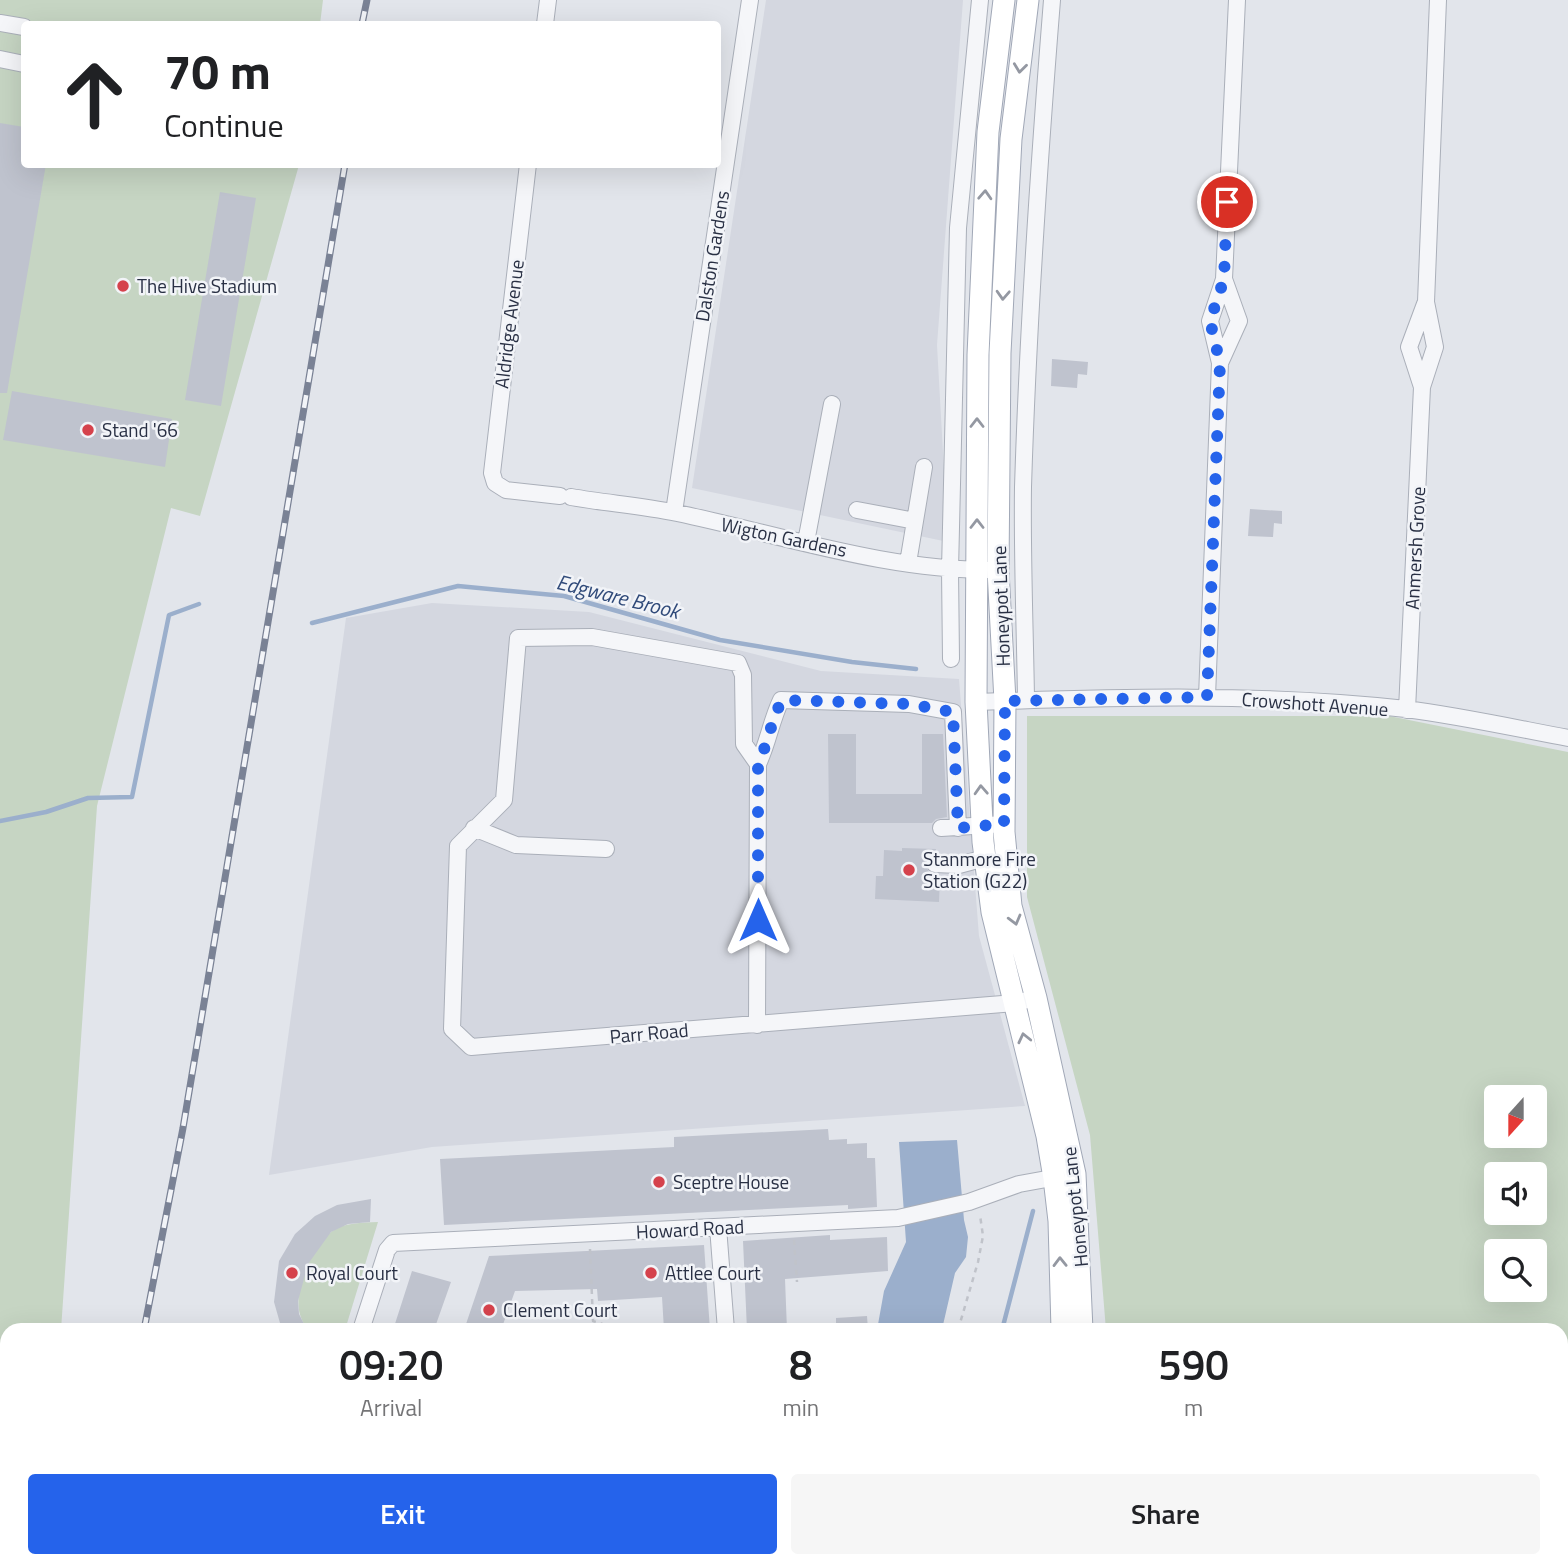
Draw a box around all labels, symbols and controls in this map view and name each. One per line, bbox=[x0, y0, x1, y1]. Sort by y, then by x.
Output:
text: 70 m bbox=[164, 33, 271, 108]
icon: ahead bbox=[49, 49, 140, 140]
one-way arrow bbox=[1012, 62, 1027, 74]
text: Continue bbox=[164, 101, 284, 149]
pin bbox=[1197, 172, 1257, 232]
icon: arrive bbox=[1208, 183, 1246, 221]
street label: Dalston Gardens bbox=[687, 188, 736, 324]
one-way arrow bbox=[977, 190, 992, 201]
street label: Aldridge Avenue bbox=[486, 258, 531, 390]
place label: The Hive Stadium bbox=[137, 271, 277, 300]
marker: The Hive Stadium bbox=[115, 278, 131, 294]
one-way arrow bbox=[996, 289, 1011, 300]
place label: Stand '66 bbox=[102, 415, 178, 444]
one-way arrow bbox=[969, 417, 985, 427]
marker: Stand '66 bbox=[80, 422, 96, 438]
street label: Anmersh Grove bbox=[1397, 486, 1432, 610]
street label: Wigton Gardens bbox=[718, 509, 850, 564]
one-way arrow bbox=[969, 519, 985, 529]
street label: Honeypot Lane bbox=[984, 545, 1017, 667]
water label: Edgware Brook bbox=[553, 565, 686, 627]
street label: Crowshott Avenue bbox=[1241, 684, 1389, 723]
one-way arrow bbox=[973, 785, 988, 796]
place label: Stanmore Fire Station (G22) bbox=[923, 844, 1036, 895]
marker: Stanmore Fire Station (G22) bbox=[901, 862, 917, 878]
position arrow bbox=[721, 883, 795, 957]
one-way arrow bbox=[1007, 913, 1021, 925]
street label: Parr Road bbox=[608, 1015, 690, 1050]
one-way arrow bbox=[1017, 1032, 1032, 1044]
north arrow bbox=[1484, 1085, 1547, 1148]
map controls bbox=[1484, 1085, 1547, 1302]
street label: Honeypot Lane bbox=[1054, 1145, 1095, 1269]
button: sound bbox=[1484, 1162, 1547, 1225]
place label: Sceptre House bbox=[673, 1167, 789, 1196]
marker: Sceptre House bbox=[651, 1174, 667, 1190]
street label: Howard Road bbox=[635, 1211, 745, 1246]
button: search bbox=[1484, 1239, 1547, 1302]
one-way arrow bbox=[1053, 1256, 1068, 1267]
place label: Royal Court bbox=[306, 1258, 398, 1287]
place label: Attlee Court bbox=[665, 1258, 761, 1287]
marker: Royal Court bbox=[284, 1265, 300, 1281]
marker: Attlee Court bbox=[643, 1265, 659, 1281]
place label: Clement Court bbox=[503, 1295, 618, 1324]
marker: Clement Court bbox=[481, 1302, 497, 1318]
text: 09:20 bbox=[339, 1332, 443, 1396]
text: 8 bbox=[789, 1332, 813, 1396]
text: 590 bbox=[1158, 1332, 1229, 1396]
text: Arrival bbox=[360, 1390, 422, 1425]
text: min bbox=[782, 1390, 819, 1425]
text: m bbox=[1184, 1390, 1203, 1425]
button: Exit bbox=[28, 1474, 777, 1554]
button: Share bbox=[791, 1474, 1540, 1554]

